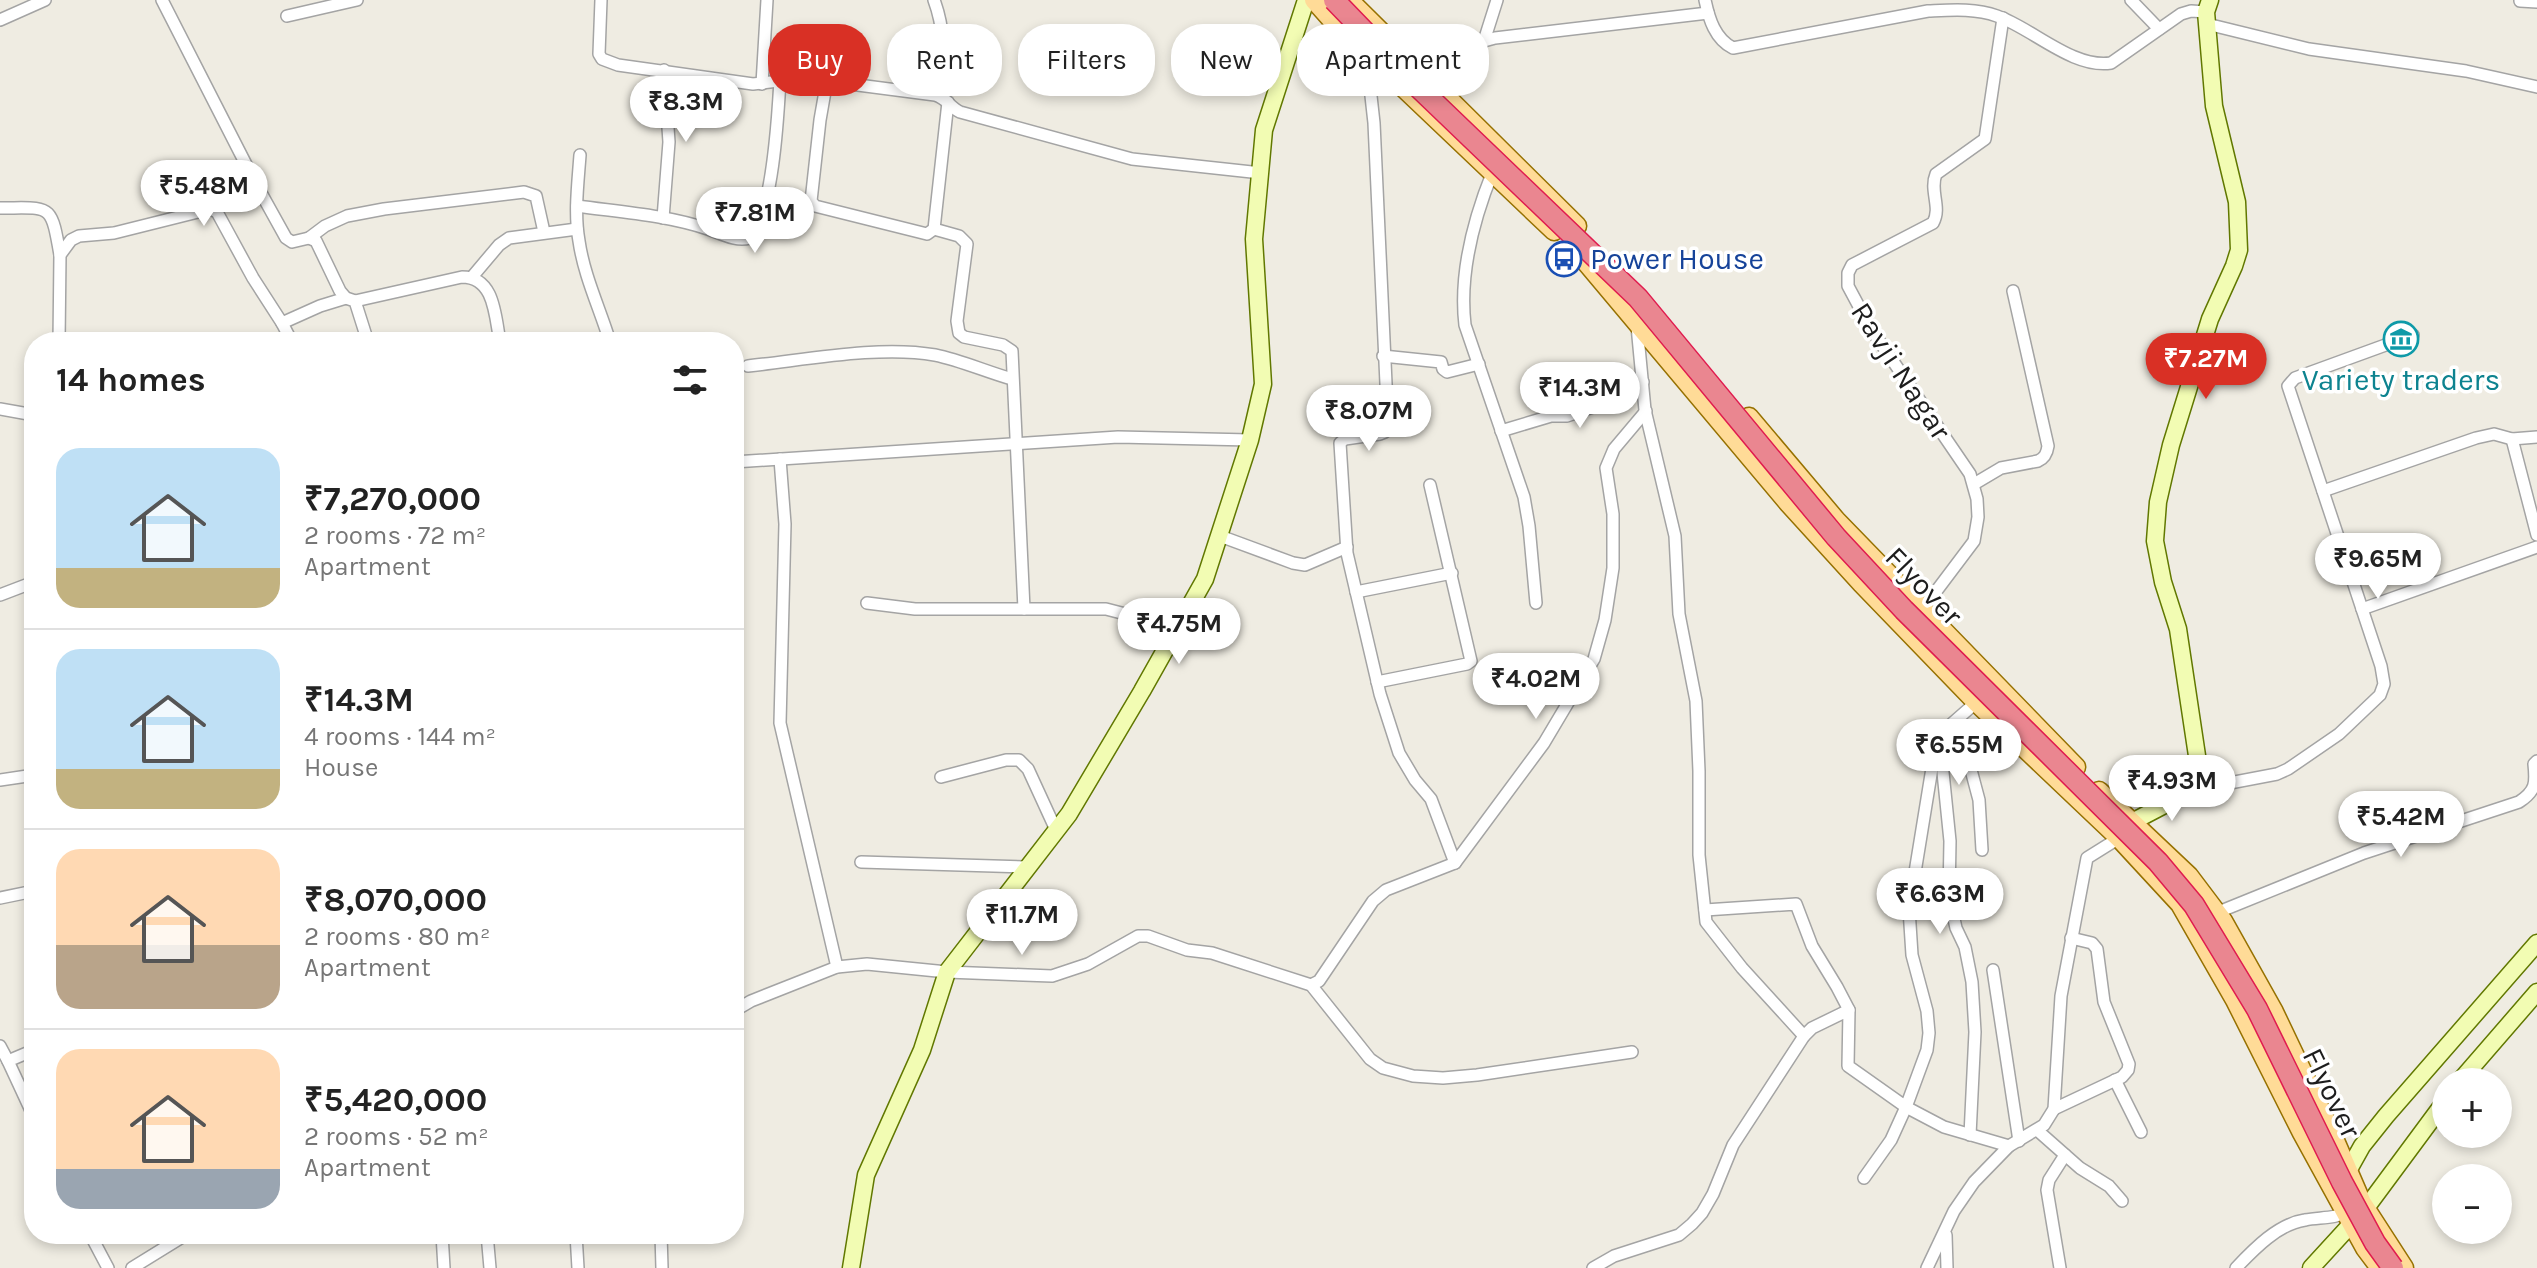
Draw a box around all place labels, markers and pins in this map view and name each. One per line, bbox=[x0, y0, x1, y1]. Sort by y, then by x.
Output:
pin: ₹8.3M bbox=[630, 76, 742, 144]
pin: ₹5.48M bbox=[139, 160, 269, 228]
pin: ₹7.81M bbox=[690, 187, 820, 255]
bus stop icon: Power House bbox=[1545, 240, 1583, 278]
place label: Power House bbox=[1590, 241, 1764, 277]
museum icon: Variety traders bbox=[2382, 320, 2420, 358]
pin: ₹7.27M bbox=[2141, 333, 2271, 401]
pin: ₹14.3M bbox=[1515, 362, 1645, 430]
place label: Variety traders bbox=[2302, 362, 2500, 398]
pin: ₹8.07M bbox=[1304, 385, 1434, 453]
pin: ₹9.65M bbox=[2313, 533, 2443, 601]
pin: ₹4.75M bbox=[1114, 598, 1244, 666]
pin: ₹4.02M bbox=[1471, 653, 1601, 721]
pin: ₹6.55M bbox=[1894, 719, 2024, 787]
pin: ₹4.93M bbox=[2107, 755, 2237, 823]
pin: ₹5.42M bbox=[2336, 791, 2466, 859]
pin: ₹6.63M bbox=[1875, 868, 2005, 936]
pin: ₹11.7M bbox=[957, 889, 1087, 957]

